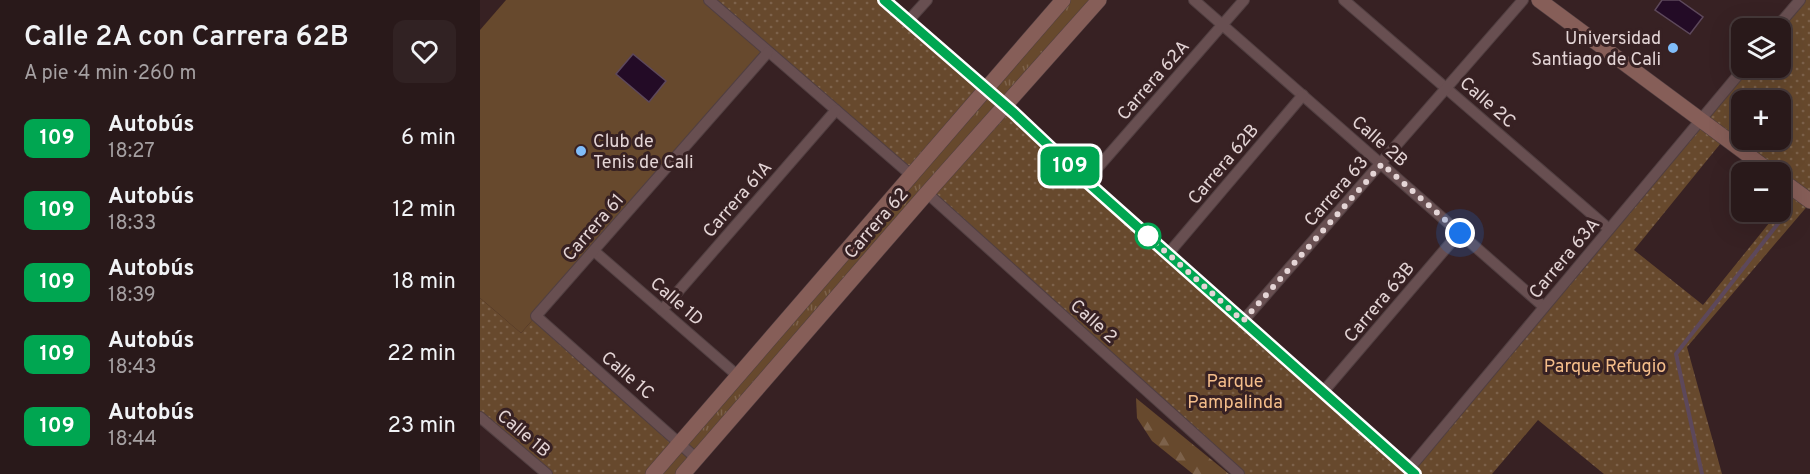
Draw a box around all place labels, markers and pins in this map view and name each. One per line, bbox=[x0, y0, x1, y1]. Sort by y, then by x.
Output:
place label: Universidad Santiago de Cali bbox=[1531, 28, 1661, 72]
marker: Universidad Santiago de Cali bbox=[1666, 41, 1680, 55]
place label: Club de Tenis de Cali bbox=[593, 131, 694, 175]
marker: Club de Tenis de Cali bbox=[574, 144, 588, 158]
unlabelled marker bbox=[1135, 223, 1161, 249]

